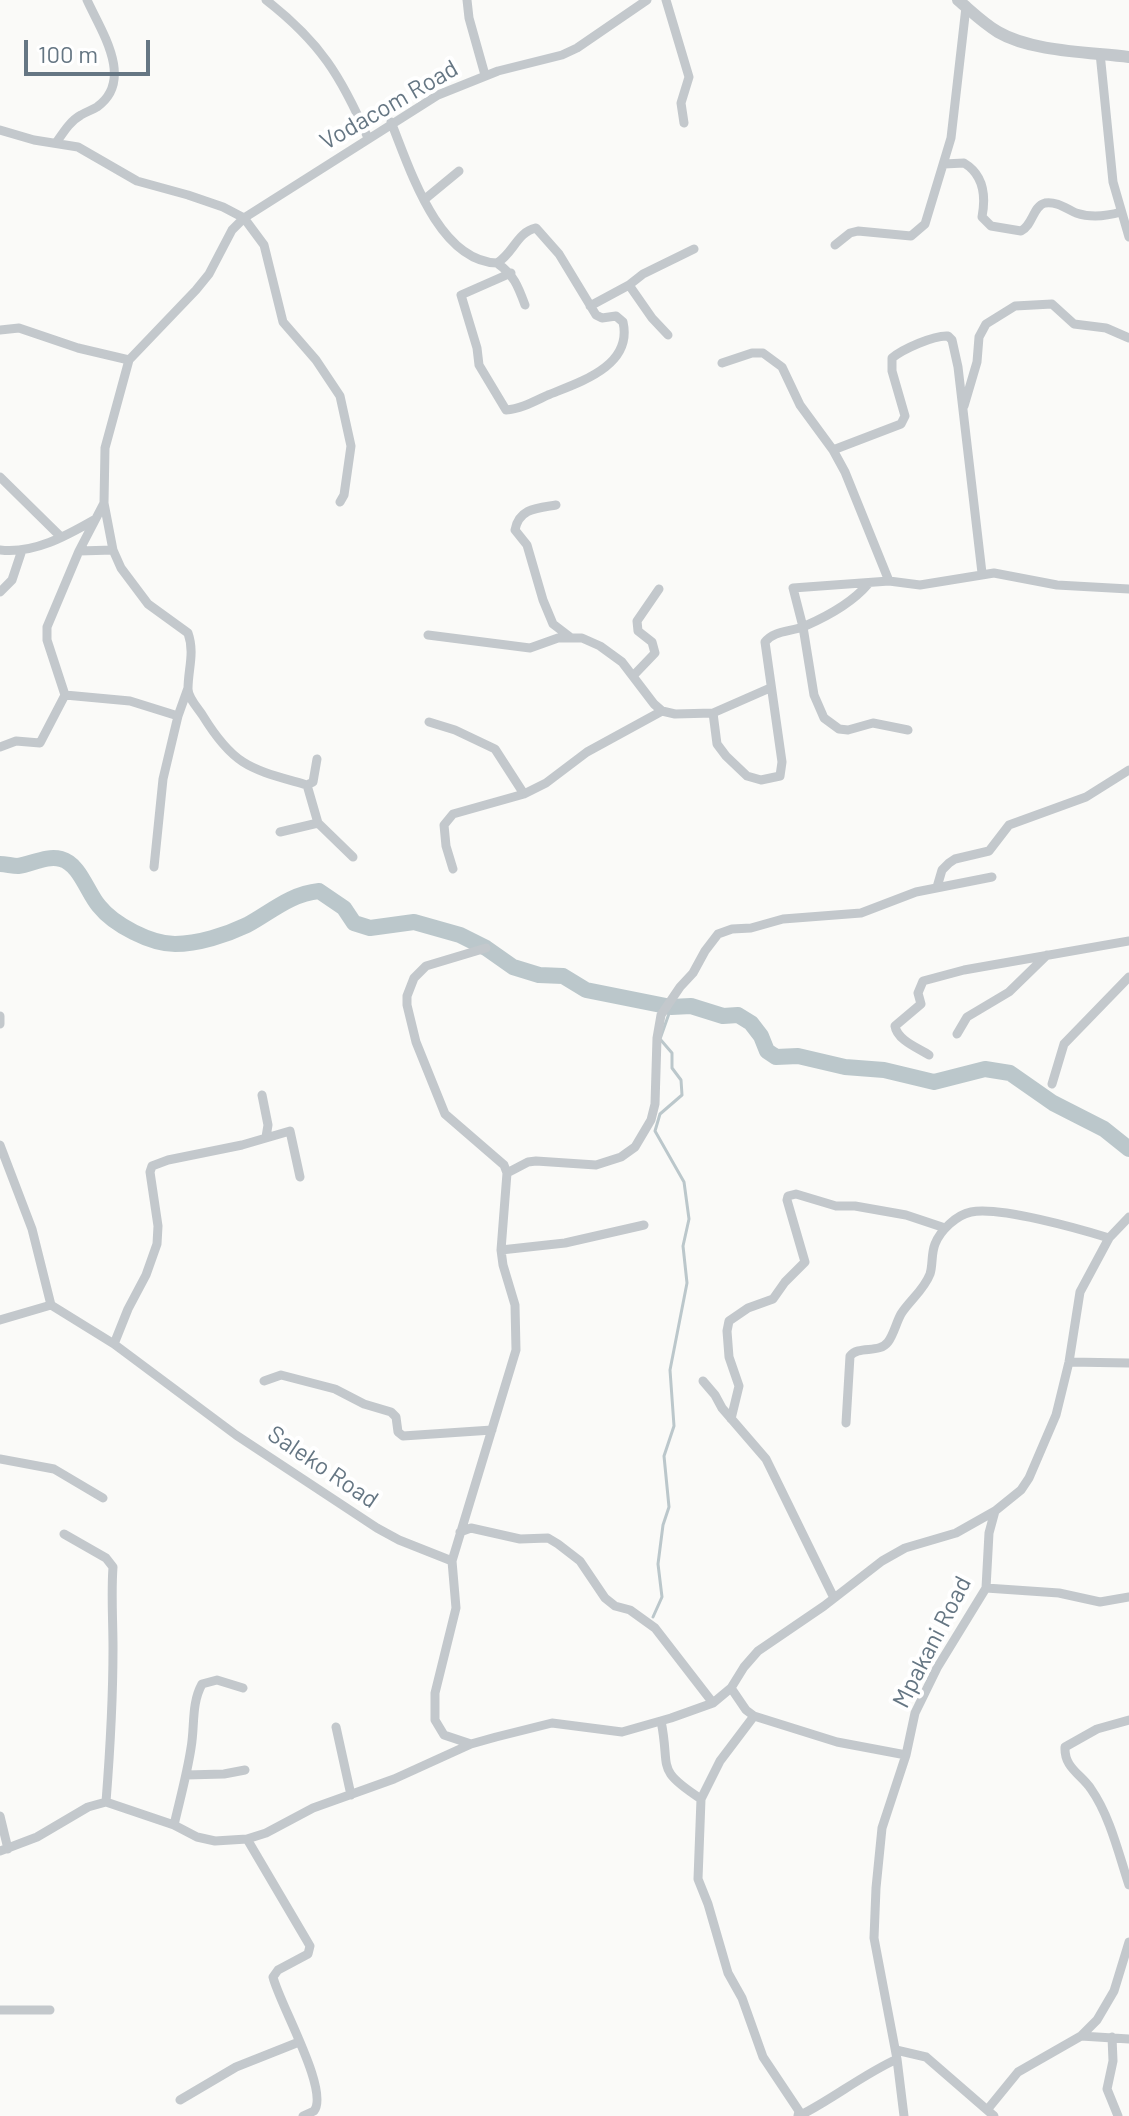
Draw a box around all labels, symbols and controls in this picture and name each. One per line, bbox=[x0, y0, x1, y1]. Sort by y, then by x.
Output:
scale bar bbox=[28, 24, 154, 74]
text: 100 m bbox=[38, 39, 98, 68]
street label: Vodacom Road bbox=[315, 54, 463, 156]
street label: Saleko Road bbox=[262, 1420, 384, 1514]
street label: Mpakani Road bbox=[887, 1571, 977, 1713]

